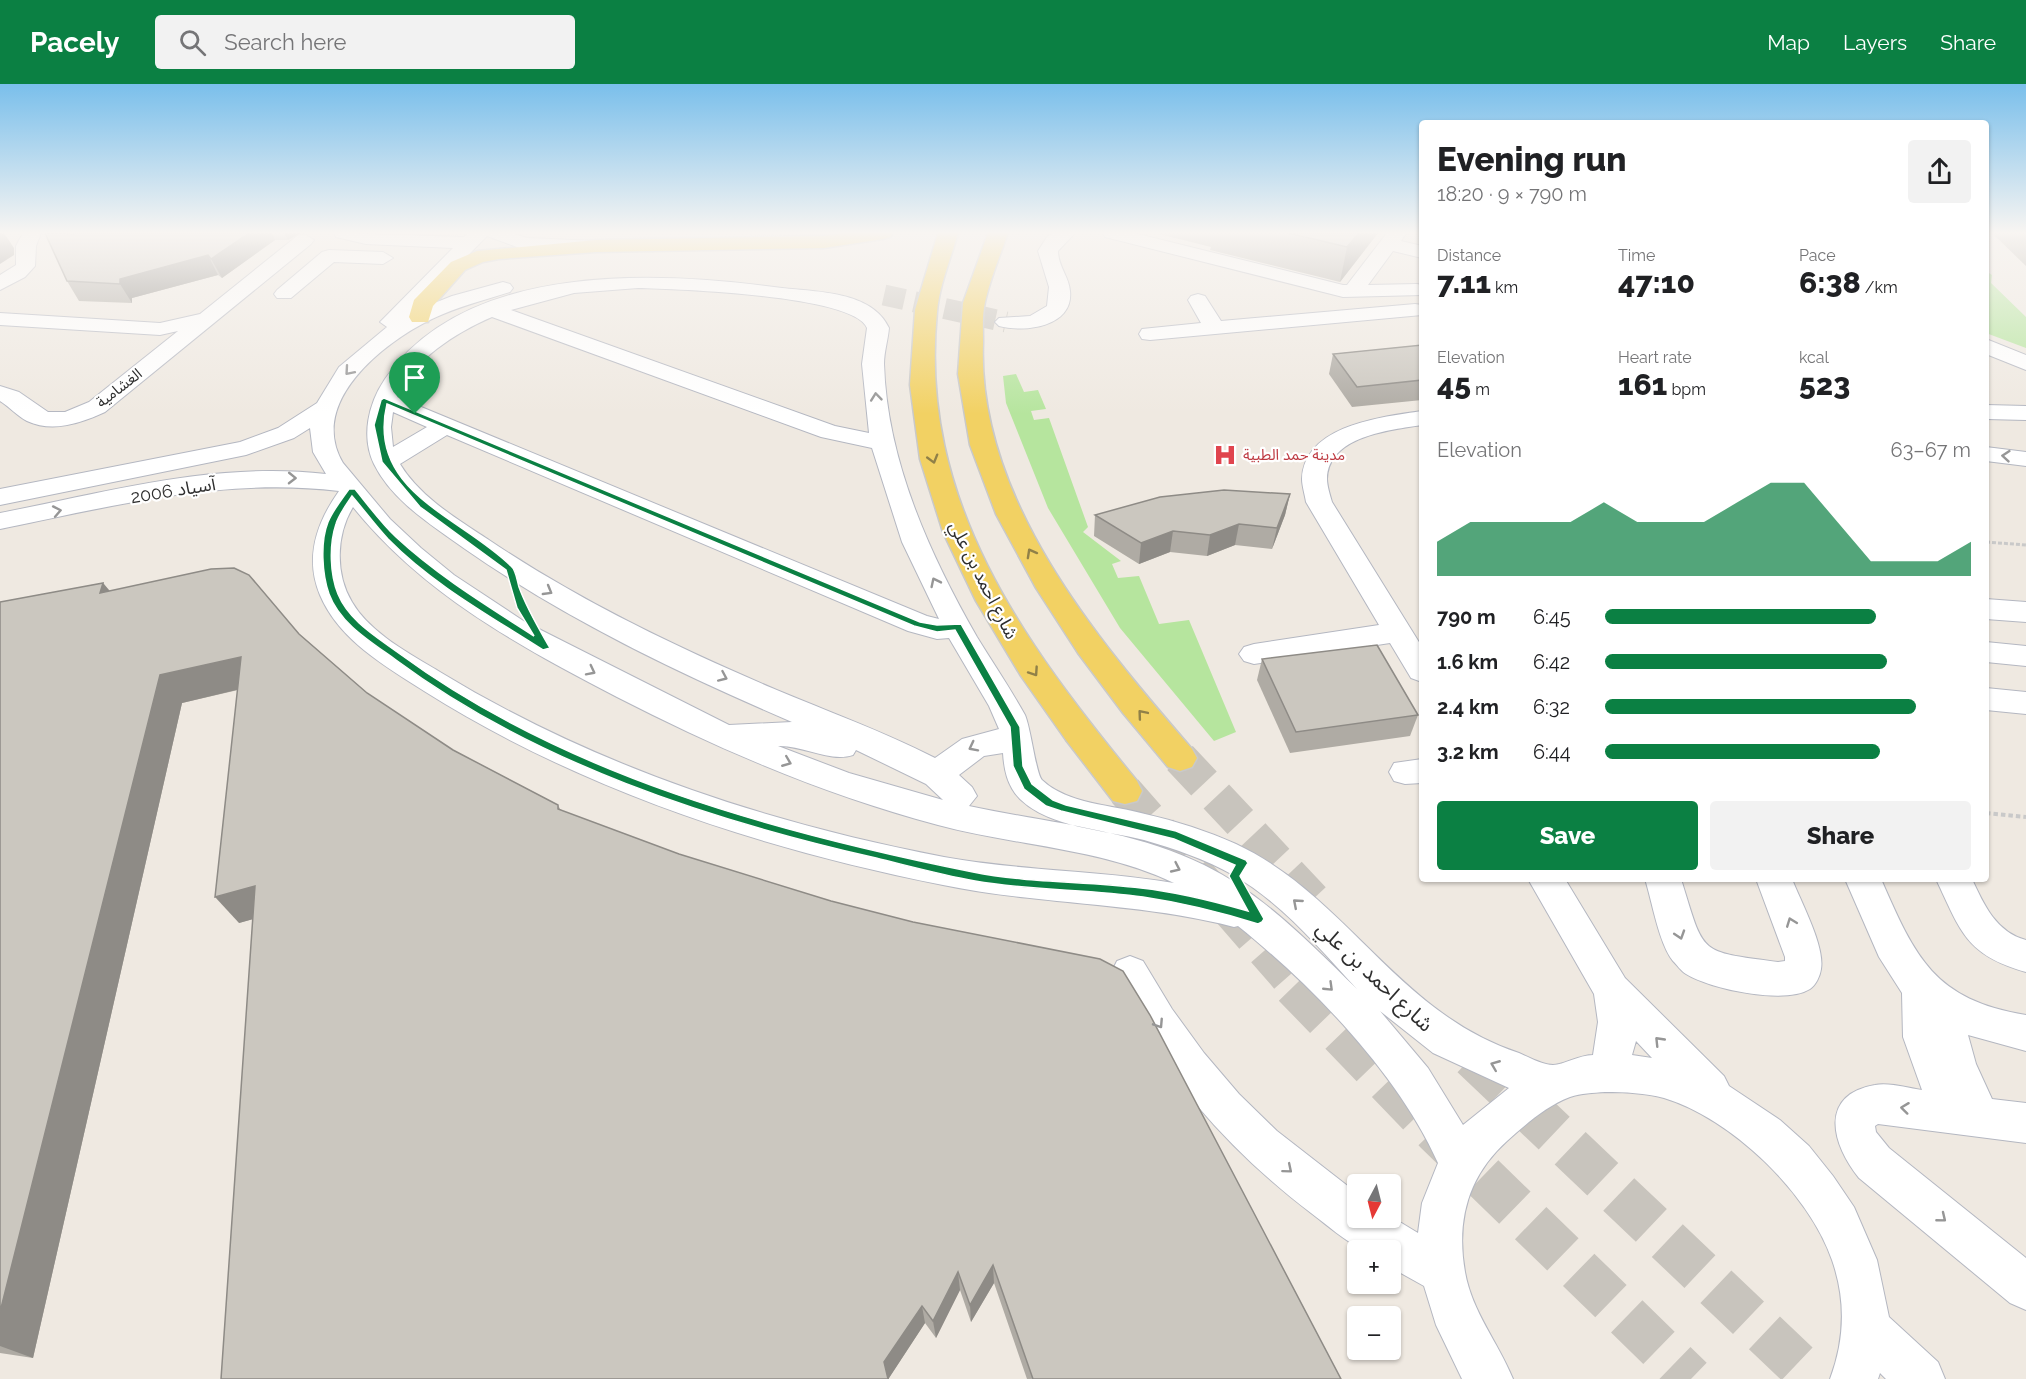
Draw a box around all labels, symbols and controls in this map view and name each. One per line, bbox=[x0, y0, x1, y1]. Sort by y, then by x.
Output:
search box bbox=[155, 15, 575, 69]
text: Pacely bbox=[30, 26, 119, 59]
icon: search bbox=[176, 26, 209, 59]
text: Search here bbox=[224, 29, 346, 55]
text: Map bbox=[1767, 30, 1810, 55]
text: Layers bbox=[1843, 30, 1907, 55]
text: Share bbox=[1940, 30, 1996, 55]
text: Evening run bbox=[1437, 140, 1627, 179]
button: share bbox=[1908, 140, 1971, 203]
text: 18:20 · 9 × 790 m bbox=[1437, 182, 1587, 206]
text: Distance bbox=[1437, 246, 1501, 265]
text: Time bbox=[1618, 246, 1655, 265]
text: Pace bbox=[1799, 246, 1836, 265]
text: 7.11 bbox=[1437, 265, 1491, 300]
text: 47:10 bbox=[1618, 265, 1695, 300]
text: 6:38 bbox=[1799, 265, 1861, 300]
text: km bbox=[1491, 278, 1518, 297]
text: /km bbox=[1861, 278, 1898, 297]
text: Elevation bbox=[1437, 348, 1505, 367]
text: Heart rate bbox=[1618, 348, 1692, 367]
text: kcal bbox=[1799, 348, 1829, 367]
pin bbox=[389, 352, 440, 414]
icon: arrive bbox=[398, 361, 431, 394]
one-way arrow bbox=[345, 364, 356, 375]
street label: الغشامية bbox=[93, 365, 145, 411]
text: 45 bbox=[1437, 367, 1471, 402]
text: 161 bbox=[1618, 367, 1667, 402]
text: 523 bbox=[1799, 367, 1850, 402]
text: m bbox=[1471, 380, 1490, 399]
text: bpm bbox=[1667, 380, 1706, 399]
one-way arrow bbox=[870, 393, 883, 402]
text: Elevation bbox=[1437, 438, 1522, 462]
text: 63–67 m bbox=[1891, 438, 1971, 462]
hospital icon: مدينة حمد الطبية bbox=[1212, 442, 1238, 468]
place label: مدينة حمد الطبية bbox=[1243, 446, 1345, 464]
one-way arrow bbox=[2002, 450, 2011, 463]
one-way arrow bbox=[926, 453, 938, 463]
one-way arrow bbox=[287, 472, 296, 484]
street label: آسياد 2006 bbox=[129, 473, 218, 507]
one-way arrow bbox=[53, 505, 62, 517]
street label: شارع احمد بن علي bbox=[942, 518, 1023, 644]
one-way arrow bbox=[1027, 549, 1038, 560]
one-way arrow bbox=[931, 577, 943, 588]
one-way arrow bbox=[542, 584, 552, 596]
text: 790 m bbox=[1437, 605, 1496, 629]
text: 6:45 bbox=[1533, 605, 1571, 629]
text: 1.6 km bbox=[1437, 650, 1498, 674]
text: 6:42 bbox=[1533, 650, 1570, 674]
one-way arrow bbox=[585, 663, 596, 675]
one-way arrow bbox=[1027, 665, 1038, 676]
one-way arrow bbox=[717, 670, 728, 682]
text: 2.4 km bbox=[1437, 695, 1499, 719]
text: 6:32 bbox=[1533, 695, 1570, 719]
one-way arrow bbox=[1138, 709, 1149, 720]
one-way arrow bbox=[968, 740, 979, 751]
text: 3.2 km bbox=[1437, 740, 1499, 764]
text: 6:44 bbox=[1533, 740, 1571, 764]
one-way arrow bbox=[780, 755, 791, 767]
button: Save bbox=[1437, 801, 1698, 870]
button: Share bbox=[1710, 801, 1971, 870]
one-way arrow bbox=[1170, 861, 1181, 873]
one-way arrow bbox=[1293, 899, 1304, 910]
street label: شارع احمد بن علي bbox=[1309, 915, 1439, 1039]
one-way arrow bbox=[1786, 917, 1798, 928]
one-way arrow bbox=[1673, 929, 1685, 940]
one-way arrow bbox=[1323, 980, 1333, 991]
one-way arrow bbox=[1152, 1018, 1163, 1029]
one-way arrow bbox=[1655, 1037, 1666, 1047]
one-way arrow bbox=[1491, 1060, 1502, 1072]
one-way arrow bbox=[1901, 1102, 1910, 1114]
one-way arrow bbox=[1281, 1162, 1292, 1173]
north arrow bbox=[1347, 1174, 1401, 1228]
map controls bbox=[1347, 1174, 1401, 1360]
one-way arrow bbox=[1935, 1211, 1946, 1222]
button: + bbox=[1347, 1240, 1401, 1294]
button: − bbox=[1347, 1306, 1401, 1360]

